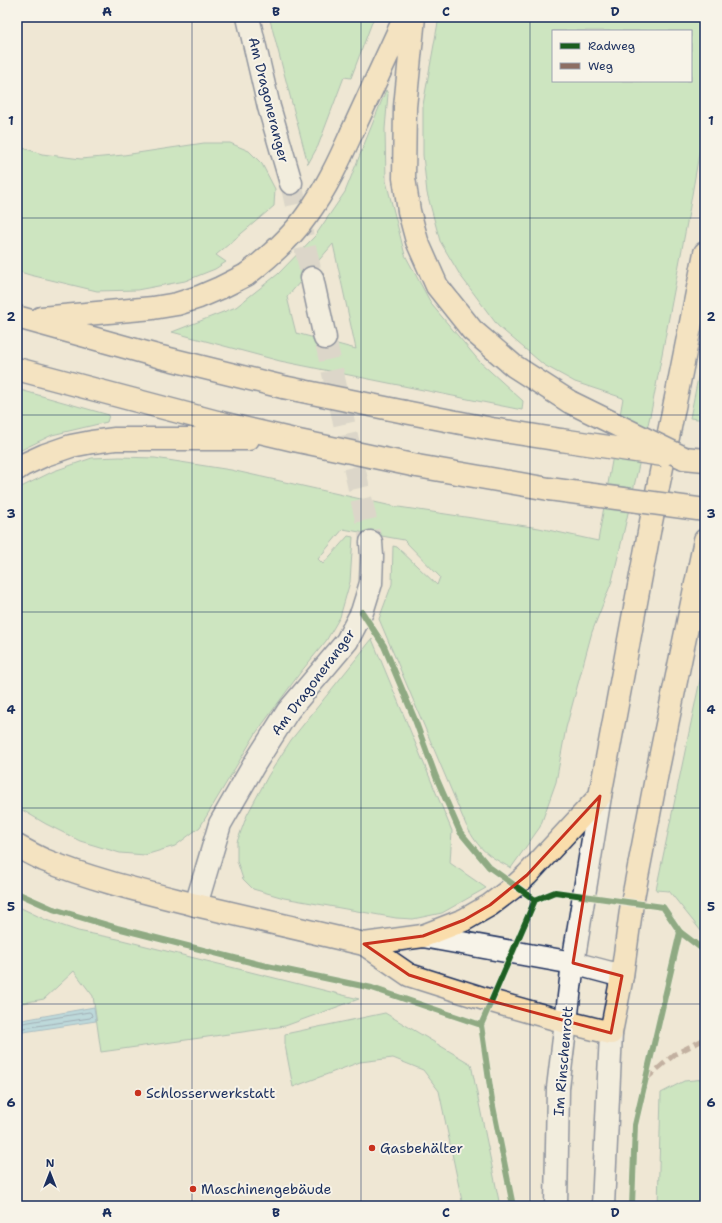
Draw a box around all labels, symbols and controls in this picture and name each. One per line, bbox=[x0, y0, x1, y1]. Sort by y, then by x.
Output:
text: A bbox=[102, 3, 112, 20]
text: B bbox=[272, 3, 280, 20]
text: C bbox=[442, 3, 450, 20]
text: D bbox=[610, 3, 620, 20]
legend bbox=[552, 30, 692, 82]
street label: Am Dragoneranger bbox=[245, 35, 293, 165]
text: Radweg bbox=[588, 38, 635, 54]
text: Weg bbox=[588, 58, 613, 74]
text: 1 bbox=[8, 112, 14, 129]
text: 1 bbox=[708, 112, 714, 129]
text: 2 bbox=[6, 308, 16, 325]
text: 2 bbox=[706, 308, 716, 325]
text: 3 bbox=[6, 505, 16, 522]
text: 3 bbox=[706, 505, 716, 522]
street label: Am Dragoneranger bbox=[267, 625, 359, 739]
text: 4 bbox=[6, 701, 16, 718]
text: 4 bbox=[706, 701, 716, 718]
text: 5 bbox=[7, 898, 15, 915]
text: 5 bbox=[707, 898, 715, 915]
street label: Im Rinschenrott bbox=[549, 1005, 577, 1117]
place label: Schlosserwerkstatt bbox=[146, 1084, 275, 1102]
marker: Schlosserwerkstatt bbox=[133, 1088, 143, 1098]
text: 6 bbox=[6, 1094, 16, 1111]
text: 6 bbox=[706, 1094, 716, 1111]
place label: Gasbehälter bbox=[380, 1139, 464, 1157]
marker: Gasbehälter bbox=[367, 1143, 377, 1153]
north arrow bbox=[30, 1153, 70, 1193]
text: N bbox=[46, 1156, 55, 1171]
place label: Maschinengebäude bbox=[201, 1180, 332, 1198]
marker: Maschinengebäude bbox=[188, 1184, 198, 1194]
text: A bbox=[102, 1204, 112, 1221]
text: B bbox=[272, 1204, 280, 1221]
text: C bbox=[442, 1204, 450, 1221]
text: D bbox=[610, 1204, 620, 1221]

